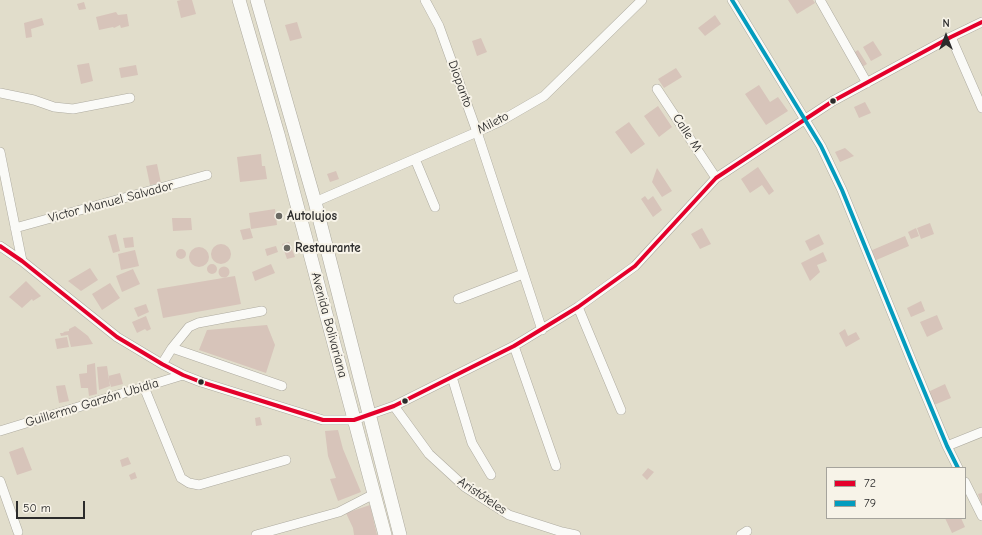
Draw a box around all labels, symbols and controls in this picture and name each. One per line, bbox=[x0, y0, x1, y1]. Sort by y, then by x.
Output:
north arrow bbox=[926, 16, 966, 56]
text: N bbox=[942, 17, 950, 30]
street label: Diopanto bbox=[444, 58, 476, 110]
unlabelled marker bbox=[828, 96, 838, 106]
street label: Mileto bbox=[475, 108, 511, 138]
street label: Calle M bbox=[669, 111, 705, 155]
street label: Victor Manuel Salvador bbox=[47, 178, 175, 226]
place label: Autolujos bbox=[287, 208, 337, 224]
marker: Autolujos bbox=[274, 211, 284, 221]
place label: Restaurante bbox=[295, 240, 361, 256]
marker: Restaurante bbox=[282, 243, 292, 253]
street label: Avenida Bolivariana bbox=[307, 271, 351, 379]
street label: Guillermo Garzón Ubidia bbox=[23, 375, 161, 431]
unlabelled marker bbox=[196, 377, 206, 387]
unlabelled marker bbox=[400, 396, 410, 406]
legend bbox=[826, 467, 966, 519]
street label: Aristóteles bbox=[455, 474, 509, 518]
text: 72 bbox=[864, 476, 876, 490]
scale bar bbox=[18, 493, 87, 519]
text: 79 bbox=[864, 496, 876, 510]
text: 50 m bbox=[23, 501, 51, 515]

